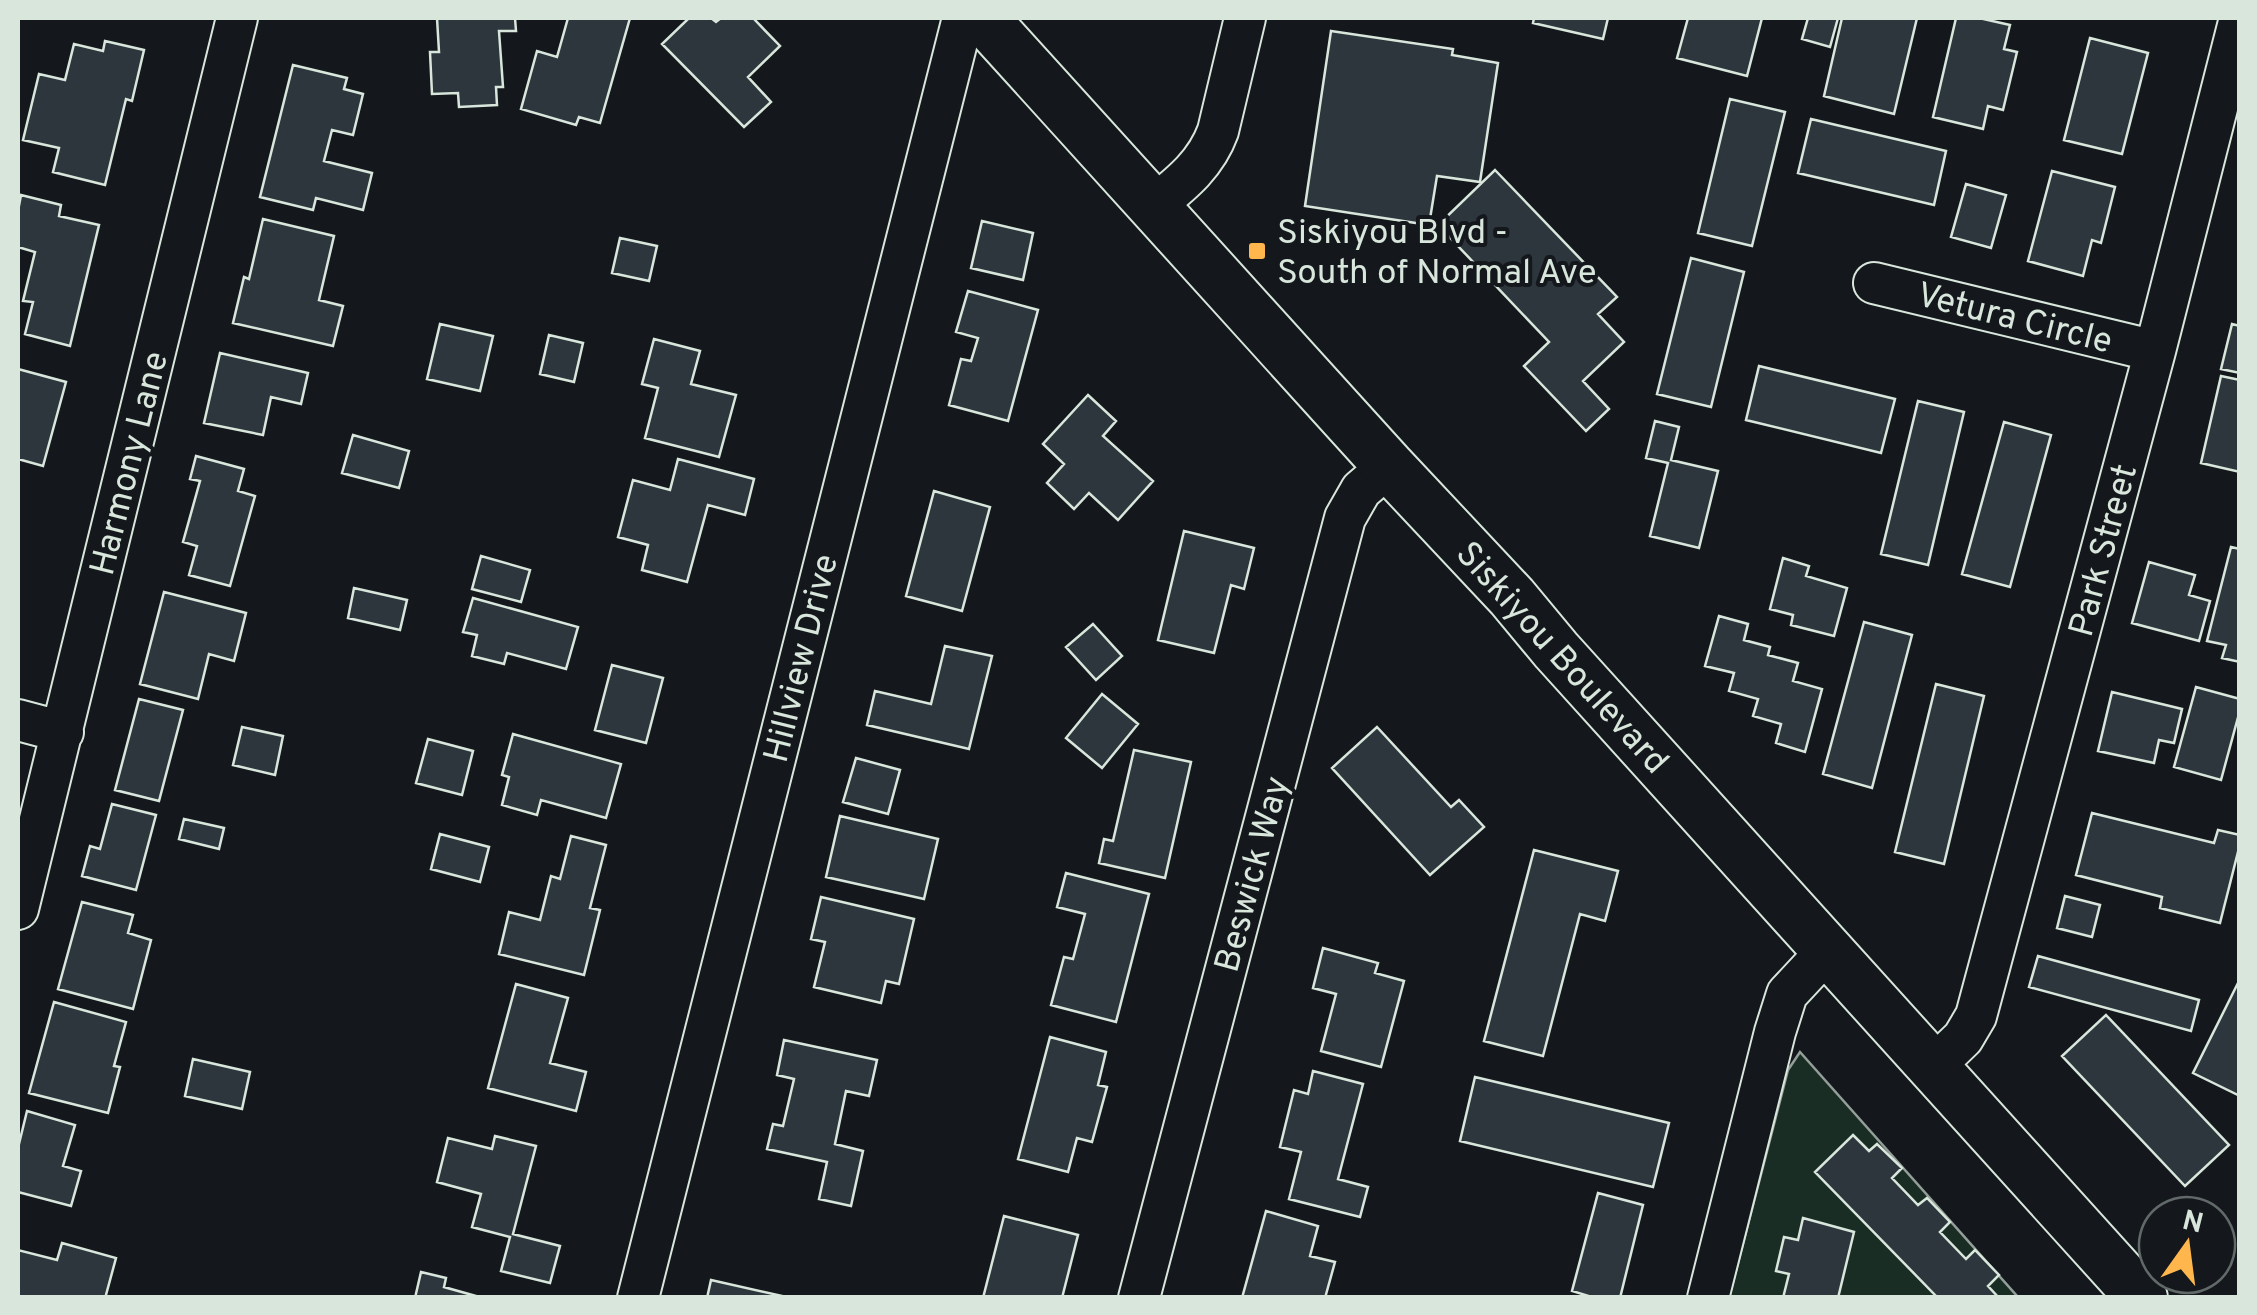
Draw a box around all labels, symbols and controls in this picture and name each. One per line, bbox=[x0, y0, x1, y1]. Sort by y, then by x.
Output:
place label: Siskiyou Blvd - South of Normal Ave bbox=[1277, 212, 1597, 296]
marker: Siskiyou Blvd - South of Normal Ave bbox=[1246, 240, 1268, 262]
street label: Vetura Circle bbox=[1912, 274, 2116, 365]
street label: Harmony Lane bbox=[82, 347, 180, 580]
street label: Park Street bbox=[2061, 460, 2149, 642]
street label: Siskiyou Boulevard bbox=[1445, 534, 1677, 784]
street label: Hillview Drive bbox=[756, 550, 850, 767]
street label: Beswick Way bbox=[1207, 772, 1301, 977]
north arrow bbox=[2137, 1195, 2237, 1295]
text: N bbox=[2178, 1204, 2206, 1244]

